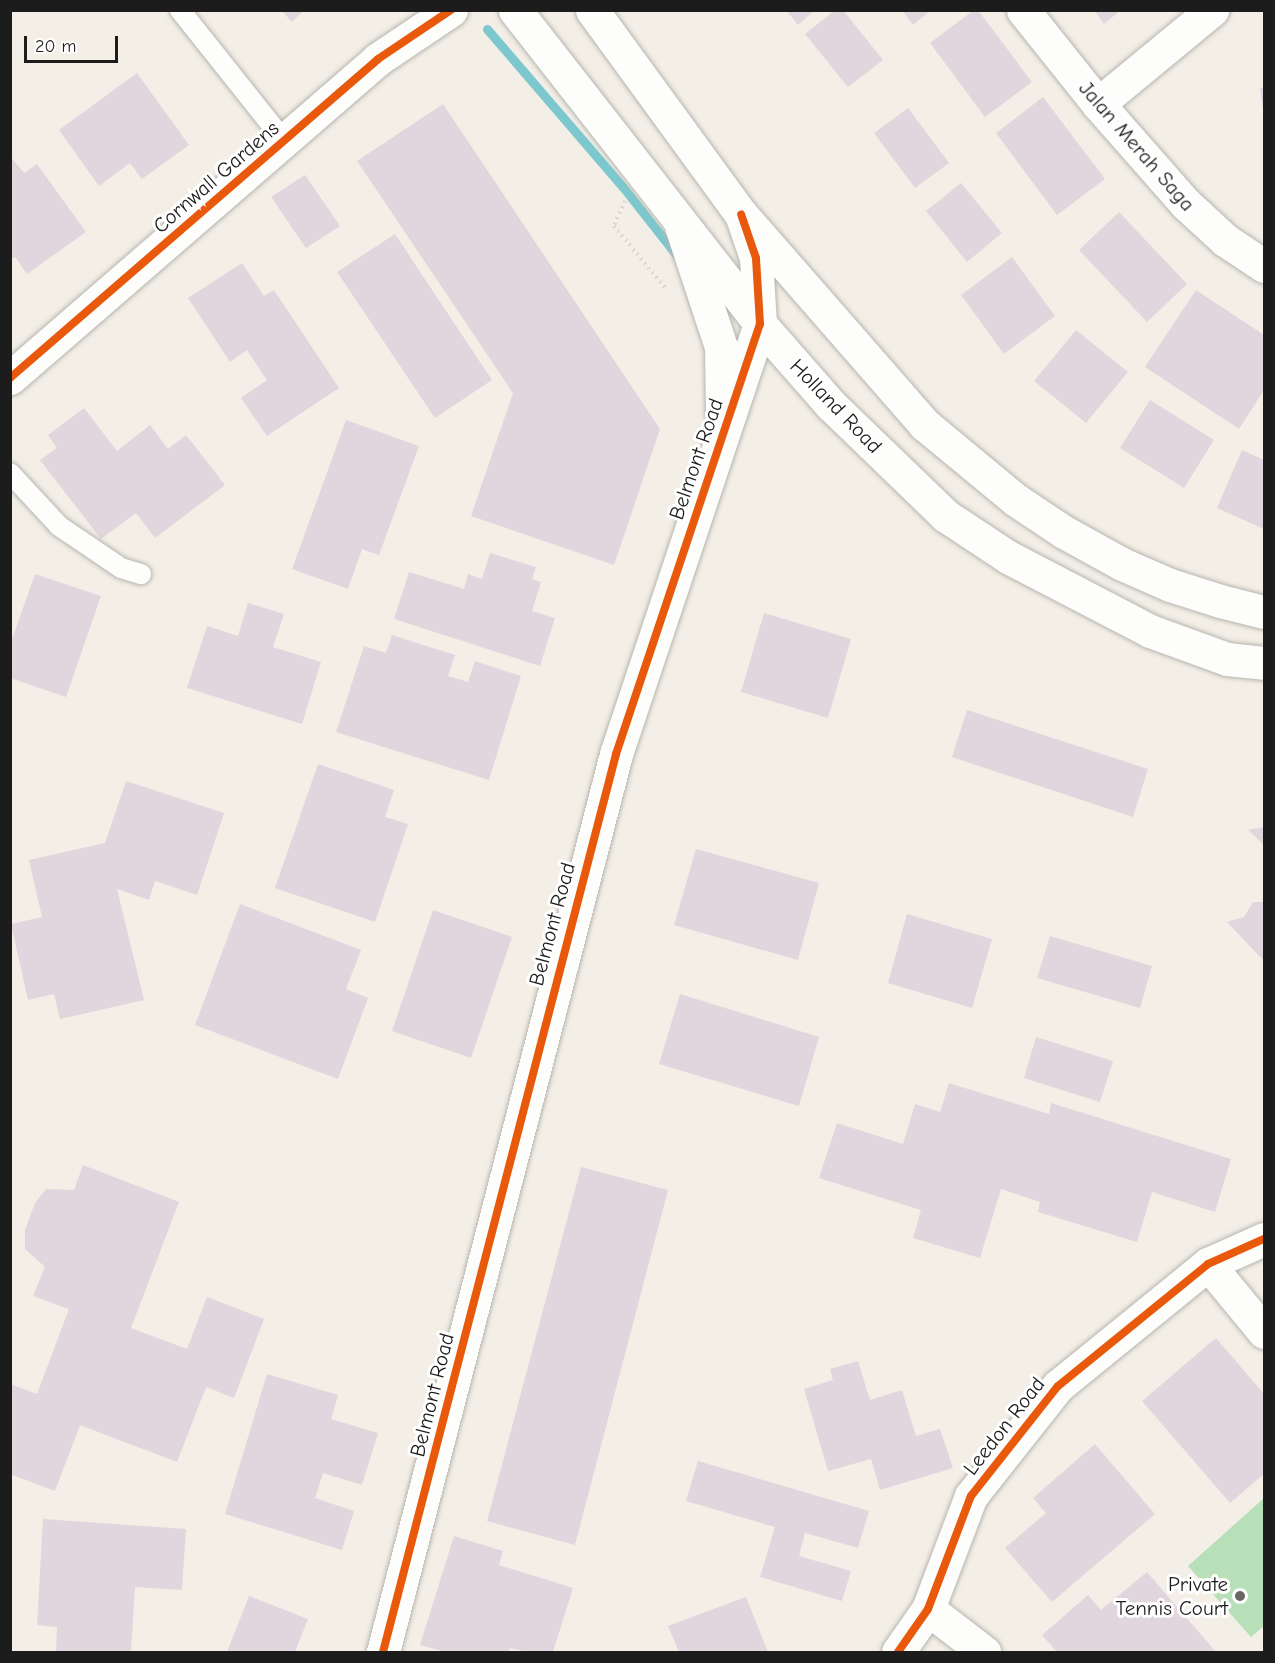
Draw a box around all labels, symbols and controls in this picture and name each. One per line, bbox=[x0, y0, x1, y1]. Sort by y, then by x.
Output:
scale bar bbox=[27, 24, 122, 62]
text: 20 m bbox=[35, 36, 76, 57]
street label: Jalan Merah Saga bbox=[1074, 76, 1200, 216]
street label: Cornwall Gardens bbox=[148, 115, 284, 239]
street label: Holland Road bbox=[785, 354, 887, 458]
street label: Belmont Road bbox=[663, 395, 729, 523]
street label: Belmont Road bbox=[523, 860, 581, 988]
street label: Belmont Road bbox=[404, 1331, 460, 1459]
street label: Leedon Road bbox=[958, 1372, 1050, 1480]
place label: Private Tennis Court bbox=[1115, 1571, 1228, 1621]
marker: Private Tennis Court bbox=[1233, 1589, 1247, 1603]

